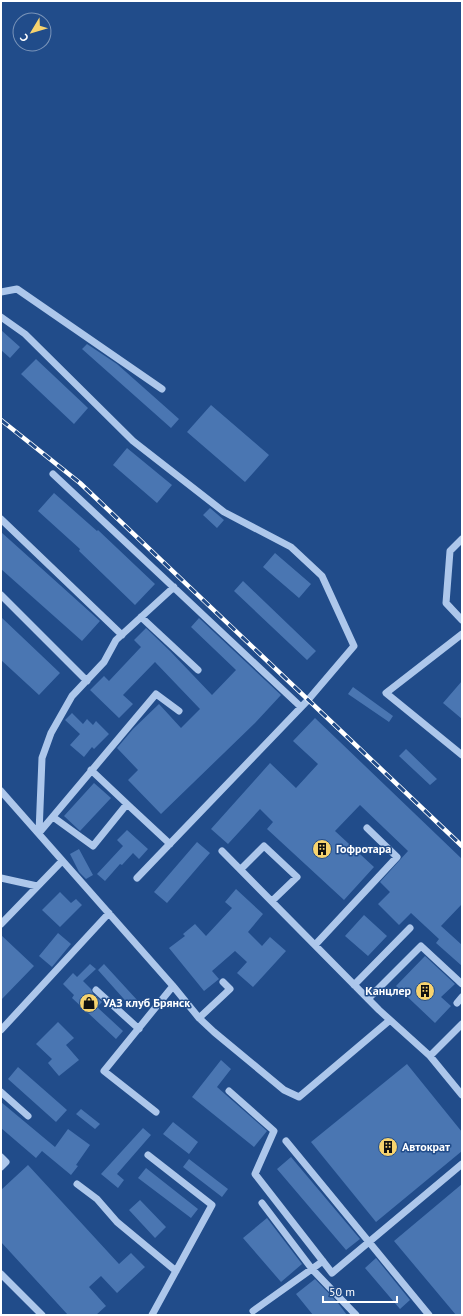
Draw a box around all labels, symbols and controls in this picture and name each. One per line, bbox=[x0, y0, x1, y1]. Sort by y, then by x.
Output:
north arrow bbox=[12, 12, 52, 52]
text: С bbox=[17, 31, 32, 45]
building icon: Гофротара bbox=[311, 838, 333, 860]
place label: Гофротара bbox=[336, 841, 391, 856]
building icon: Канцлер bbox=[414, 980, 436, 1002]
place label: Канцлер bbox=[365, 983, 412, 998]
shop icon: УАЗ клуб Брянск bbox=[78, 992, 100, 1014]
place label: УАЗ клуб Брянск bbox=[102, 995, 190, 1010]
building icon: Автократ bbox=[377, 1136, 399, 1158]
place label: Автократ bbox=[402, 1139, 450, 1154]
scale bar bbox=[323, 1278, 397, 1304]
text: 50 m bbox=[329, 1284, 355, 1299]

